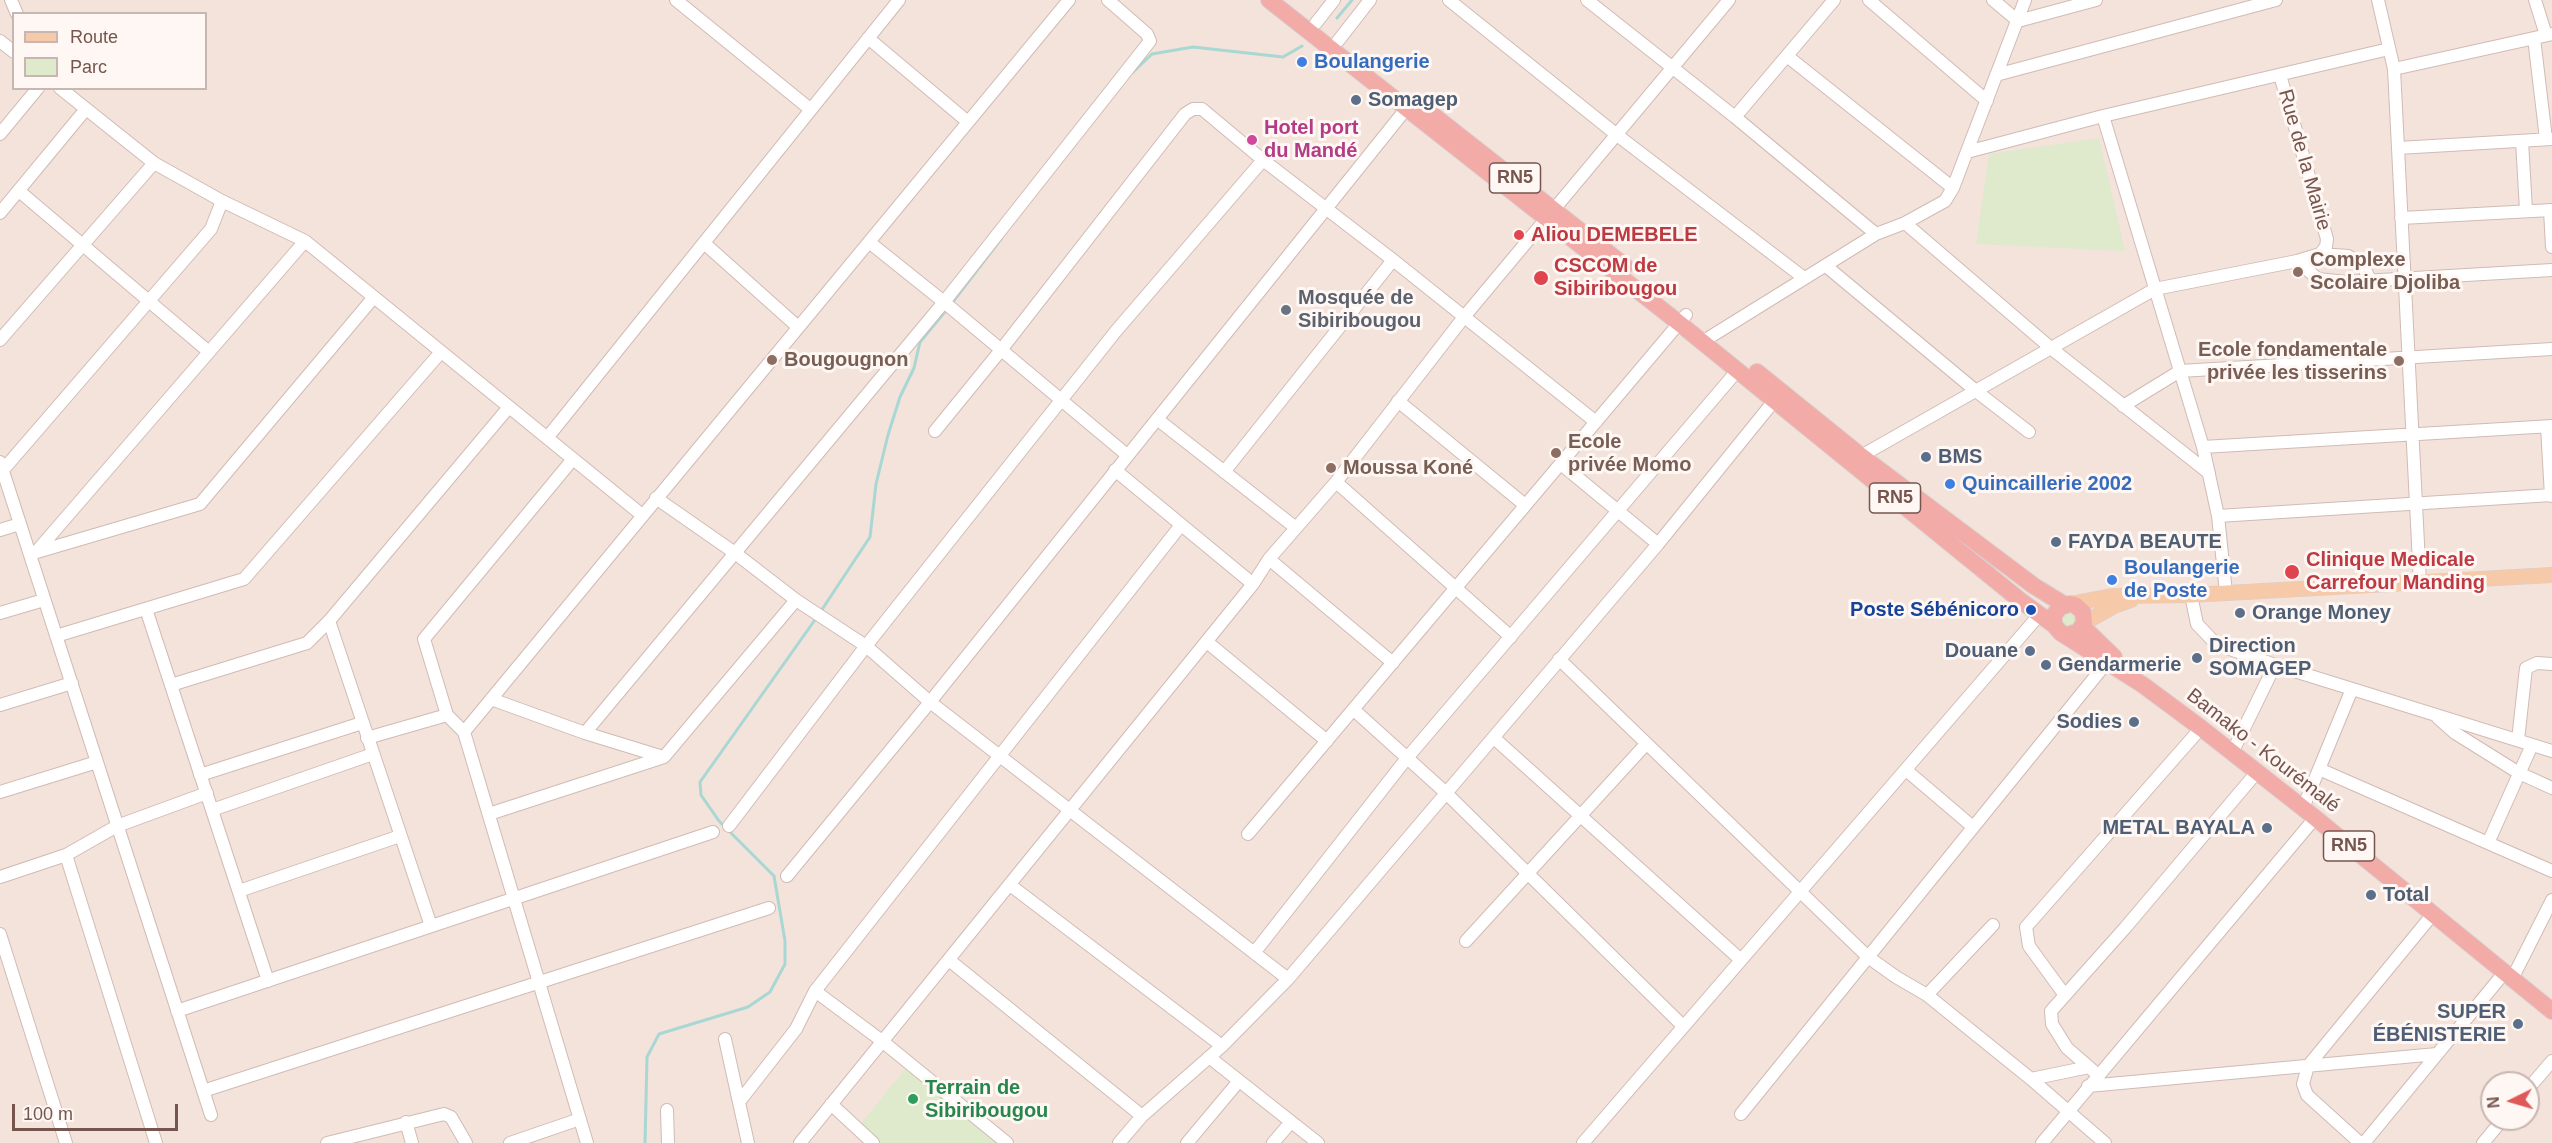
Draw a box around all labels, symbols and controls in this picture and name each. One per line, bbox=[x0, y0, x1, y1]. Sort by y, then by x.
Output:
legend bbox=[12, 12, 207, 90]
text: Route bbox=[70, 27, 118, 47]
place label: Boulangerie bbox=[1314, 50, 1430, 74]
marker: Boulangerie bbox=[1295, 55, 1309, 69]
text: Parc bbox=[70, 57, 107, 77]
street label: Rue de la Mairie bbox=[2272, 87, 2336, 233]
place label: Somagep bbox=[1368, 88, 1458, 112]
marker: Somagep bbox=[1349, 93, 1363, 107]
place label: Hotel port du Mandé bbox=[1264, 116, 1358, 163]
marker: Hotel port du Mandé bbox=[1245, 133, 1259, 147]
road number: RN5 bbox=[1490, 163, 1540, 193]
place label: Aliou DEMEBELE bbox=[1531, 223, 1698, 247]
marker: Aliou DEMEBELE bbox=[1512, 228, 1526, 242]
place label: Complexe Scolaire Djoliba bbox=[2310, 248, 2460, 295]
place label: CSCOM de Sibiribougou bbox=[1554, 254, 1677, 301]
marker: Complexe Scolaire Djoliba bbox=[2291, 265, 2305, 279]
marker: CSCOM de Sibiribougou bbox=[1532, 269, 1550, 287]
place label: Mosquée de Sibiribougou bbox=[1298, 286, 1421, 333]
marker: Mosquée de Sibiribougou bbox=[1279, 303, 1293, 317]
place label: Ecole fondamentale privée les tisserins bbox=[2198, 338, 2387, 385]
place label: Bougougnon bbox=[784, 348, 908, 372]
marker: Bougougnon bbox=[765, 353, 779, 367]
marker: Ecole fondamentale privée les tisserins bbox=[2392, 354, 2406, 368]
place label: Ecole privée Momo bbox=[1568, 430, 1691, 477]
place label: BMS bbox=[1938, 445, 1982, 469]
marker: Ecole privée Momo bbox=[1549, 446, 1563, 460]
marker: BMS bbox=[1919, 450, 1933, 464]
place label: Moussa Koné bbox=[1343, 456, 1473, 480]
marker: Moussa Koné bbox=[1324, 461, 1338, 475]
place label: Quincaillerie 2002 bbox=[1962, 472, 2132, 496]
marker: Quincaillerie 2002 bbox=[1943, 477, 1957, 491]
road number: RN5 bbox=[1870, 483, 1920, 513]
place label: FAYDA BEAUTE bbox=[2068, 530, 2222, 554]
marker: FAYDA BEAUTE bbox=[2049, 535, 2063, 549]
place label: Clinique Medicale Carrefour Manding bbox=[2306, 548, 2485, 595]
place label: Boulangerie de Poste bbox=[2124, 556, 2240, 603]
marker: Clinique Medicale Carrefour Manding bbox=[2283, 563, 2301, 581]
marker: Boulangerie de Poste bbox=[2105, 573, 2119, 587]
place label: Poste Sébénicoro bbox=[1850, 598, 2019, 622]
place label: Orange Money bbox=[2252, 601, 2391, 625]
marker: Poste Sébénicoro bbox=[2024, 603, 2038, 617]
marker: Orange Money bbox=[2233, 606, 2247, 620]
place label: Direction SOMAGEP bbox=[2209, 634, 2311, 681]
place label: Douane bbox=[1945, 639, 2018, 663]
marker: Douane bbox=[2023, 644, 2037, 658]
marker: Direction SOMAGEP bbox=[2190, 651, 2204, 665]
place label: Gendarmerie bbox=[2058, 653, 2181, 677]
marker: Gendarmerie bbox=[2039, 658, 2053, 672]
street label: Bamako - Kourémalé bbox=[2182, 684, 2344, 818]
place label: Sodies bbox=[2056, 710, 2122, 734]
marker: Sodies bbox=[2127, 715, 2141, 729]
place label: METAL BAYALA bbox=[2102, 816, 2255, 840]
marker: METAL BAYALA bbox=[2260, 821, 2274, 835]
road number: RN5 bbox=[2324, 831, 2374, 861]
place label: Total bbox=[2383, 883, 2429, 907]
marker: Total bbox=[2364, 888, 2378, 902]
place label: SUPER ÉBÉNISTERIE bbox=[2373, 1000, 2506, 1047]
marker: SUPER ÉBÉNISTERIE bbox=[2511, 1017, 2525, 1031]
north arrow bbox=[2480, 1071, 2540, 1131]
place label: Terrain de Sibiribougou bbox=[925, 1076, 1048, 1123]
scale bar bbox=[15, 1092, 182, 1130]
marker: Terrain de Sibiribougou bbox=[906, 1092, 920, 1106]
text: N bbox=[2485, 1096, 2503, 1109]
text: 100 m bbox=[23, 1104, 73, 1124]

